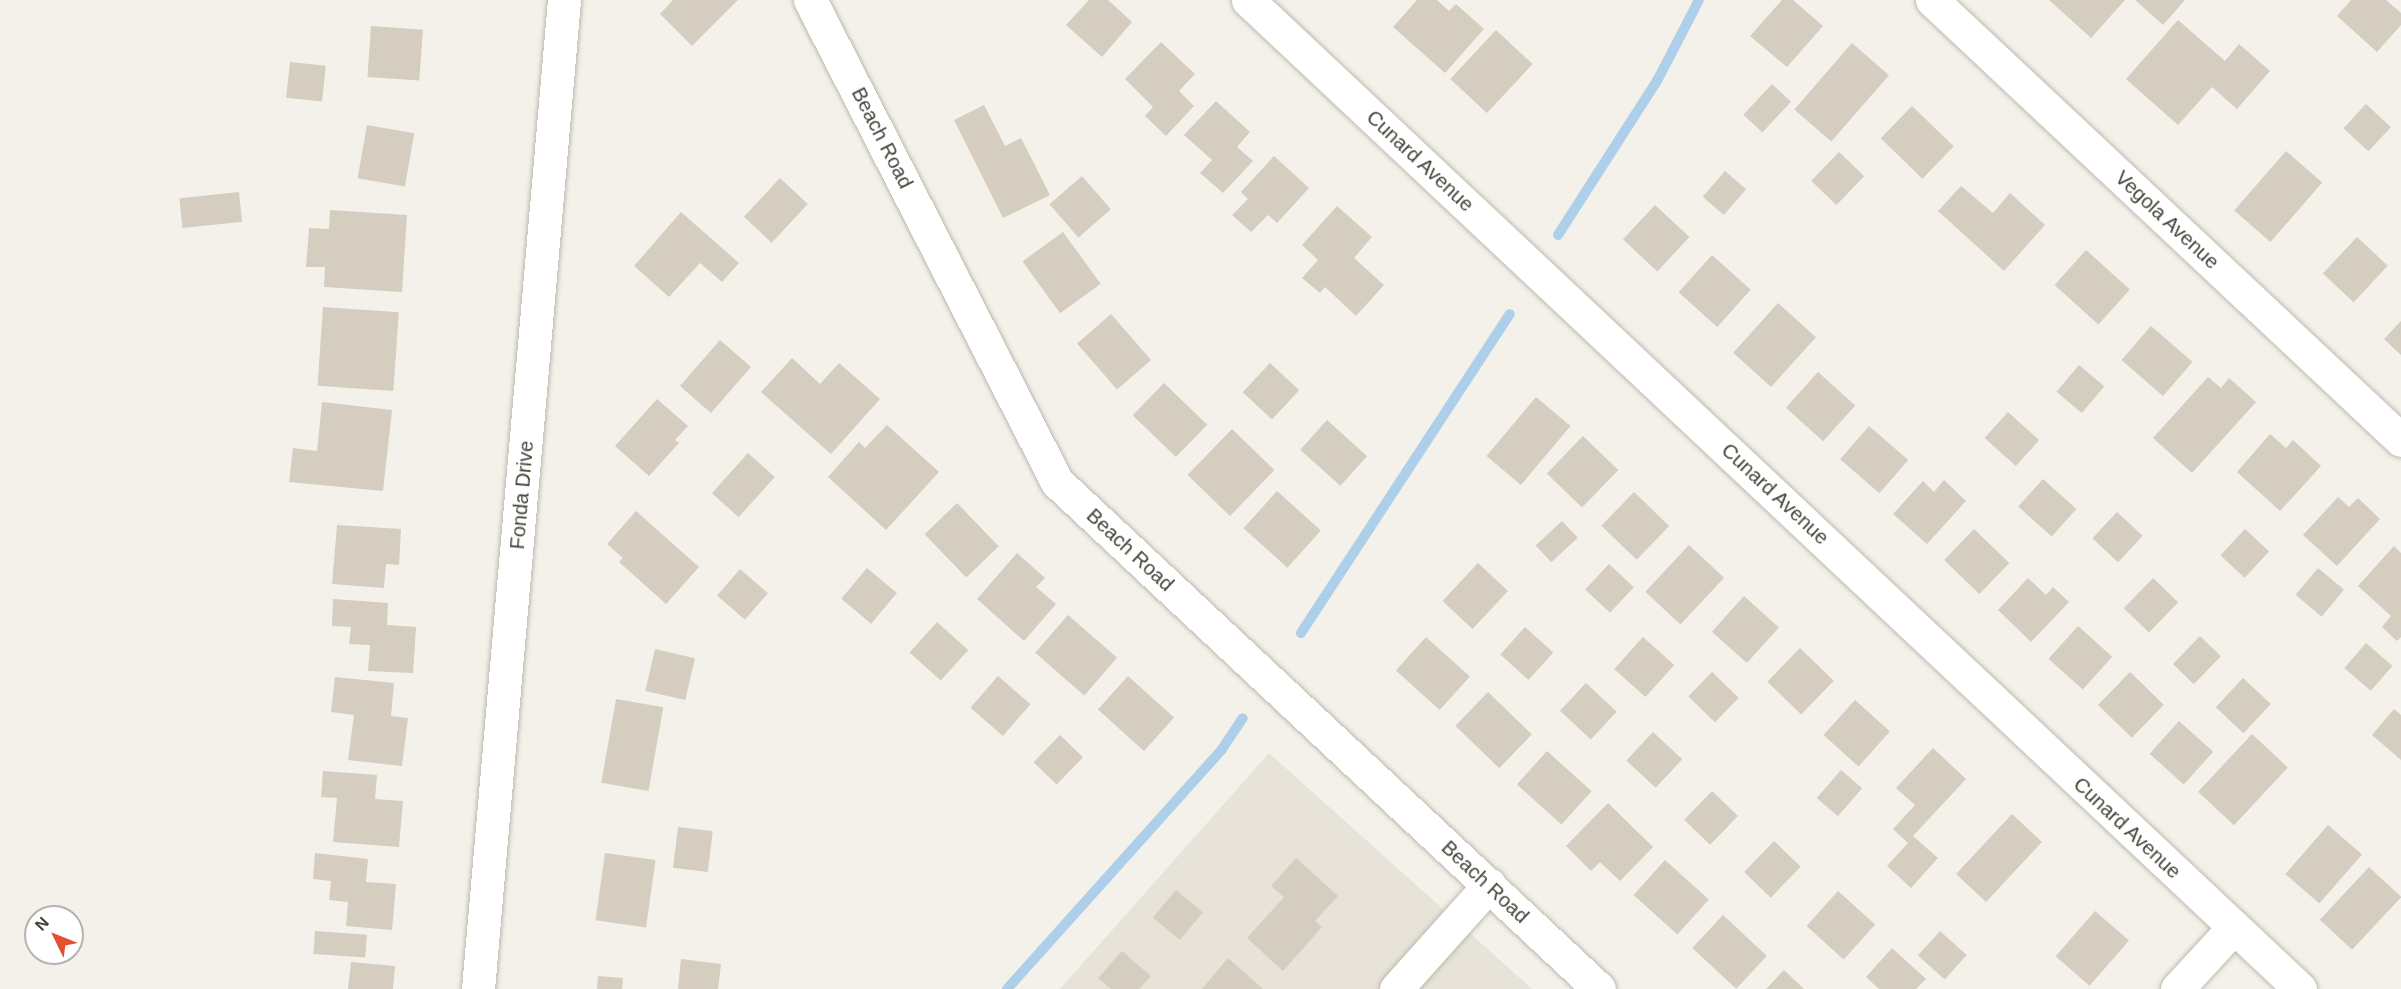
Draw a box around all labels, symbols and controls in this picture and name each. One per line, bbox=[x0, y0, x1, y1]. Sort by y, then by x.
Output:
street label: Beach Road bbox=[846, 84, 918, 192]
street label: Cunard Avenue bbox=[1361, 105, 1479, 217]
street label: Vegola Avenue bbox=[2110, 165, 2224, 275]
street label: Cunard Avenue bbox=[1716, 438, 1834, 550]
street label: Fonda Drive bbox=[505, 440, 539, 550]
street label: Beach Road bbox=[1082, 504, 1178, 596]
street label: Cunard Avenue bbox=[2068, 772, 2186, 884]
street label: Beach Road bbox=[1437, 836, 1533, 928]
north arrow bbox=[24, 905, 84, 965]
text: N bbox=[32, 914, 52, 934]

